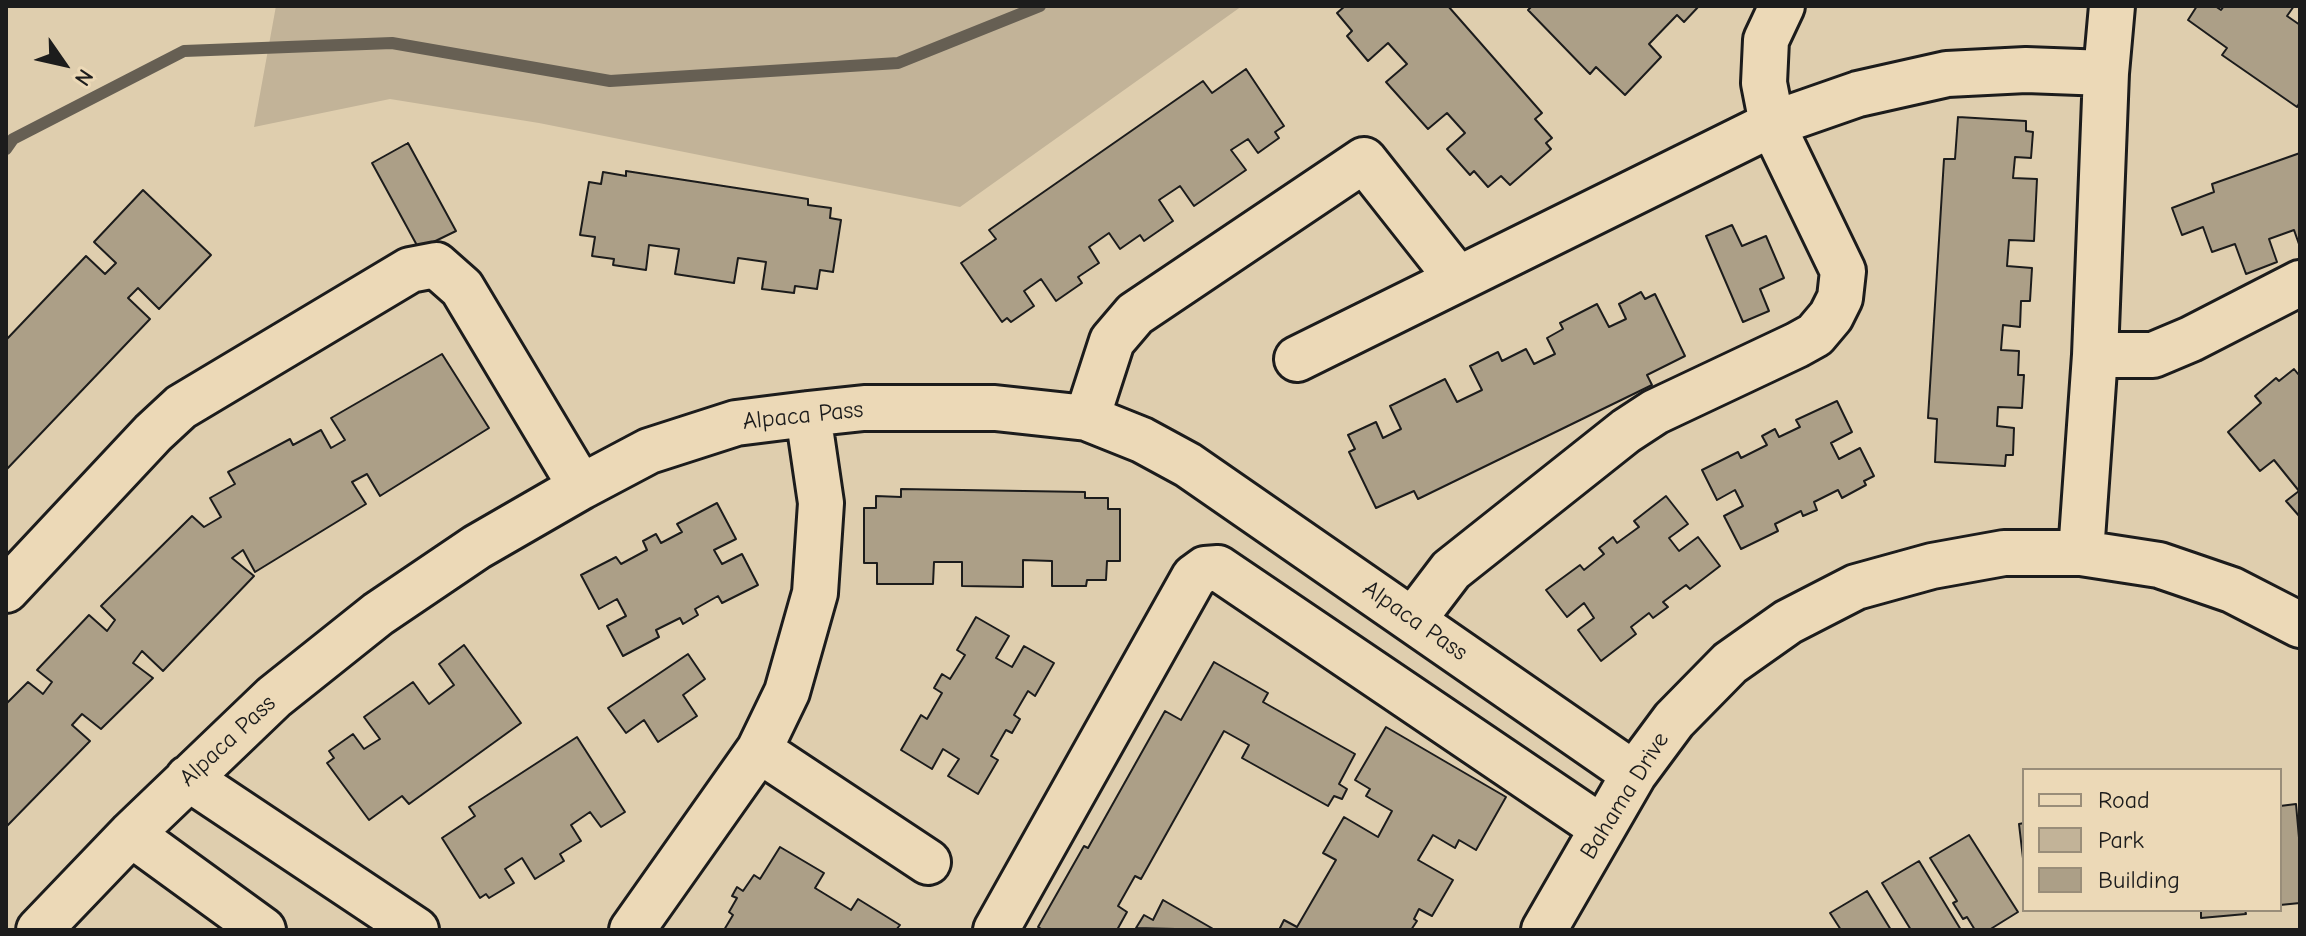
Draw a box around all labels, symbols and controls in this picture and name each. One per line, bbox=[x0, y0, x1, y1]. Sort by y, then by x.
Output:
north arrow bbox=[24, 24, 104, 104]
text: N bbox=[69, 64, 99, 91]
street label: Alpaca Pass bbox=[741, 395, 865, 437]
street label: Alpaca Pass bbox=[1357, 574, 1473, 668]
street label: Alpaca Pass bbox=[174, 689, 282, 793]
street label: Bahama Drive bbox=[1575, 727, 1675, 865]
legend bbox=[2022, 768, 2282, 912]
text: Road bbox=[2098, 786, 2150, 814]
text: Park bbox=[2098, 826, 2144, 854]
text: Building bbox=[2098, 866, 2180, 894]

